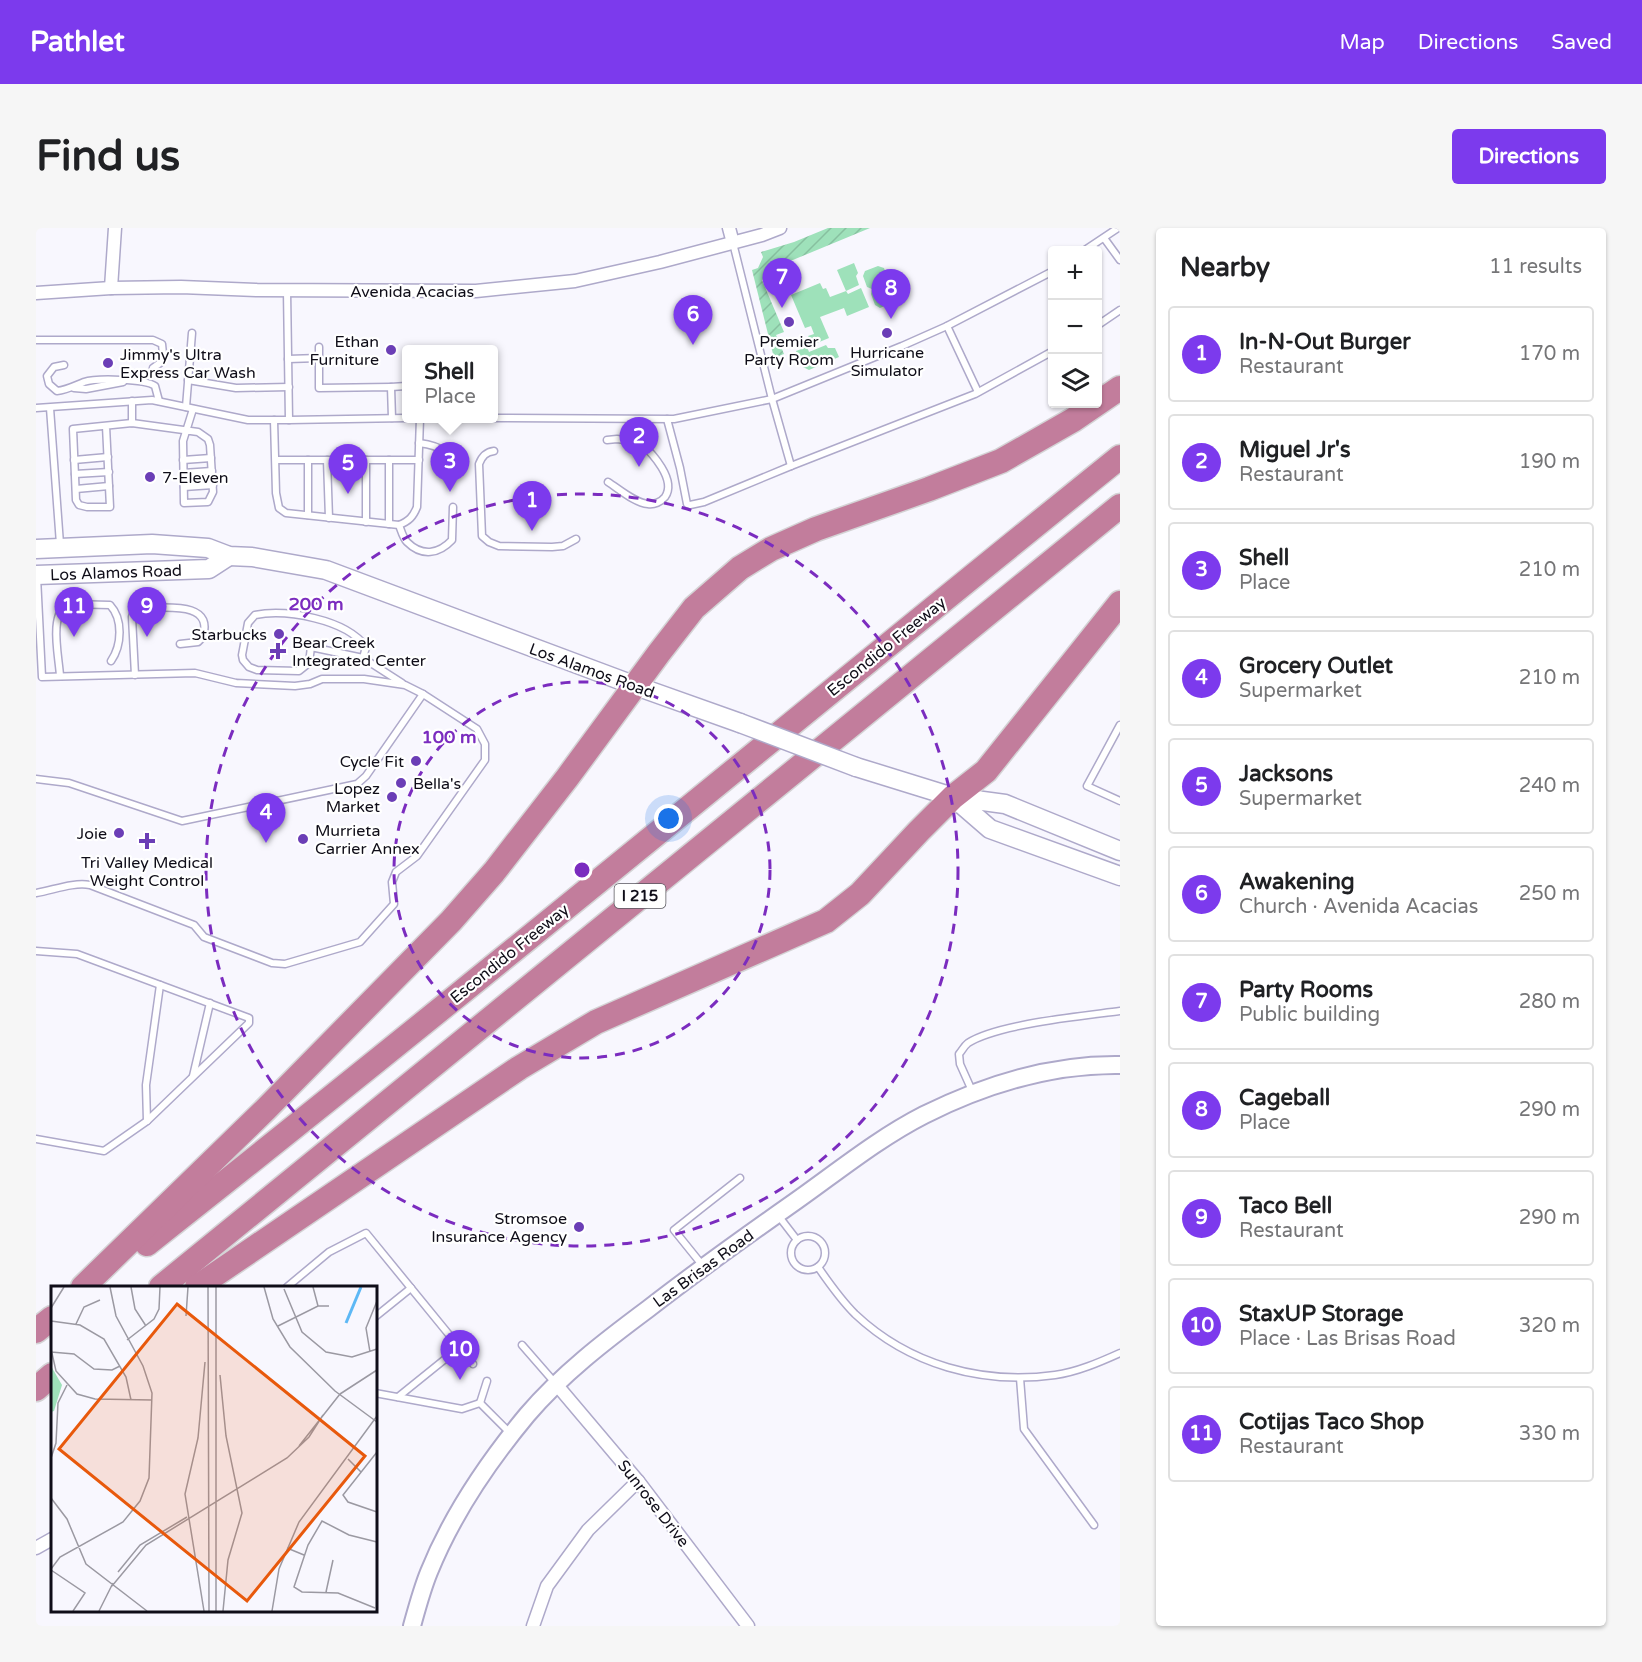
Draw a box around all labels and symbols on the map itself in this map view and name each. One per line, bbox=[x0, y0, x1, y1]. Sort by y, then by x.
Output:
pin: 7 bbox=[762, 259, 802, 308]
pin: 8 bbox=[872, 270, 910, 319]
street label: Avenida Acacias bbox=[350, 282, 474, 302]
pin: 6 bbox=[674, 296, 712, 345]
marker: Premier Party Room bbox=[782, 315, 796, 329]
marker: Hurricane Simulator bbox=[880, 326, 894, 340]
place label: Ethan Furniture bbox=[309, 332, 379, 370]
place label: Premier Party Room bbox=[744, 332, 834, 370]
marker: Ethan Furniture bbox=[384, 343, 398, 357]
place label: Hurricane Simulator bbox=[850, 343, 924, 381]
place label: Jimmy's Ultra Express Car Wash bbox=[120, 345, 256, 383]
marker: Jimmy's Ultra Express Car Wash bbox=[101, 356, 115, 370]
pin: 2 bbox=[620, 418, 658, 467]
pin: 3 bbox=[430, 442, 470, 492]
pin: 5 bbox=[328, 444, 368, 494]
place label: 7-Eleven bbox=[162, 468, 229, 488]
marker: 7-Eleven bbox=[143, 470, 157, 484]
pin: 1 bbox=[512, 482, 552, 531]
street label: Los Alamos Road bbox=[50, 561, 182, 585]
pin: 11 bbox=[54, 588, 93, 637]
pin: 9 bbox=[128, 588, 166, 637]
street label: Escondido Freeway bbox=[823, 592, 950, 701]
text: 200 m bbox=[288, 593, 344, 615]
place label: Starbucks bbox=[192, 625, 267, 645]
marker: Starbucks bbox=[272, 627, 286, 641]
place label: Bear Creek Integrated Center bbox=[292, 633, 427, 671]
street label: Los Alamos Road bbox=[526, 639, 657, 703]
marker: Bear Creek Integrated Center bbox=[269, 642, 287, 660]
text: 100 m bbox=[421, 726, 477, 748]
place label: Cycle Fit bbox=[340, 752, 404, 772]
marker: Cycle Fit bbox=[409, 754, 423, 768]
place label: Bella's bbox=[413, 774, 461, 794]
marker: Bella's bbox=[394, 776, 408, 790]
place label: Lopez Market bbox=[326, 779, 380, 817]
marker: Lopez Market bbox=[385, 790, 399, 804]
pin: 4 bbox=[246, 794, 286, 843]
your location bbox=[654, 804, 683, 833]
place label: Murrieta Carrier Annex bbox=[315, 821, 420, 859]
place label: Joie bbox=[77, 824, 107, 844]
marker: Joie bbox=[112, 826, 126, 840]
marker: Tri Valley Medical Weight Control bbox=[138, 832, 156, 850]
marker: Murrieta Carrier Annex bbox=[296, 832, 310, 846]
place label: Tri Valley Medical Weight Control bbox=[81, 853, 213, 891]
centre of rings bbox=[572, 860, 592, 880]
road number: I 215 bbox=[614, 884, 666, 908]
street label: Escondido Freeway bbox=[446, 899, 573, 1008]
place label: Stromsoe Insurance Agency bbox=[431, 1209, 567, 1247]
marker: Stromsoe Insurance Agency bbox=[572, 1220, 586, 1234]
street label: Las Brisas Road bbox=[649, 1225, 758, 1312]
inset map bbox=[51, 1286, 376, 1611]
pin: 10 bbox=[440, 1330, 480, 1380]
street label: Sunrose Drive bbox=[613, 1456, 693, 1551]

